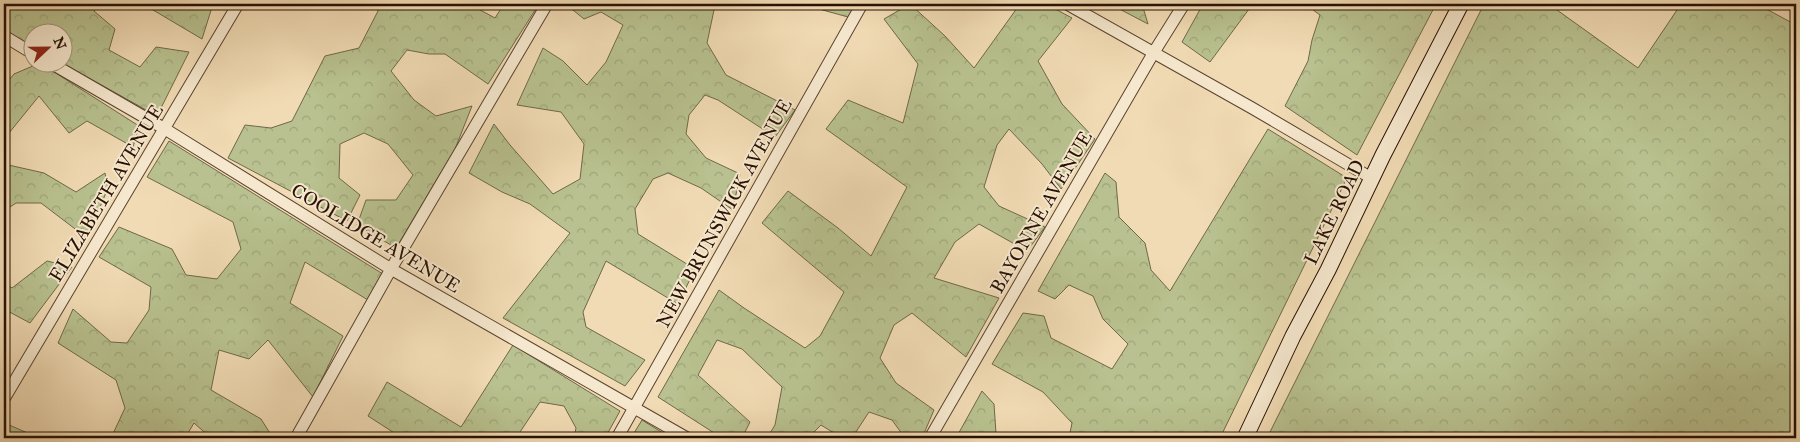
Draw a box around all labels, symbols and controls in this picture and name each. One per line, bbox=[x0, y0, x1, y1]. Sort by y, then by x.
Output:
north arrow bbox=[22, 22, 72, 72]
text: N bbox=[49, 35, 70, 52]
street label: NEW BRUNSWICK AVENUE bbox=[651, 94, 797, 331]
street label: ELIZABETH AVENUE bbox=[44, 100, 168, 286]
street label: BAYONNE AVENUE bbox=[985, 126, 1097, 297]
street label: LAKE ROAD bbox=[1299, 156, 1369, 268]
street label: COOLIDGE AVENUE bbox=[287, 178, 465, 298]

